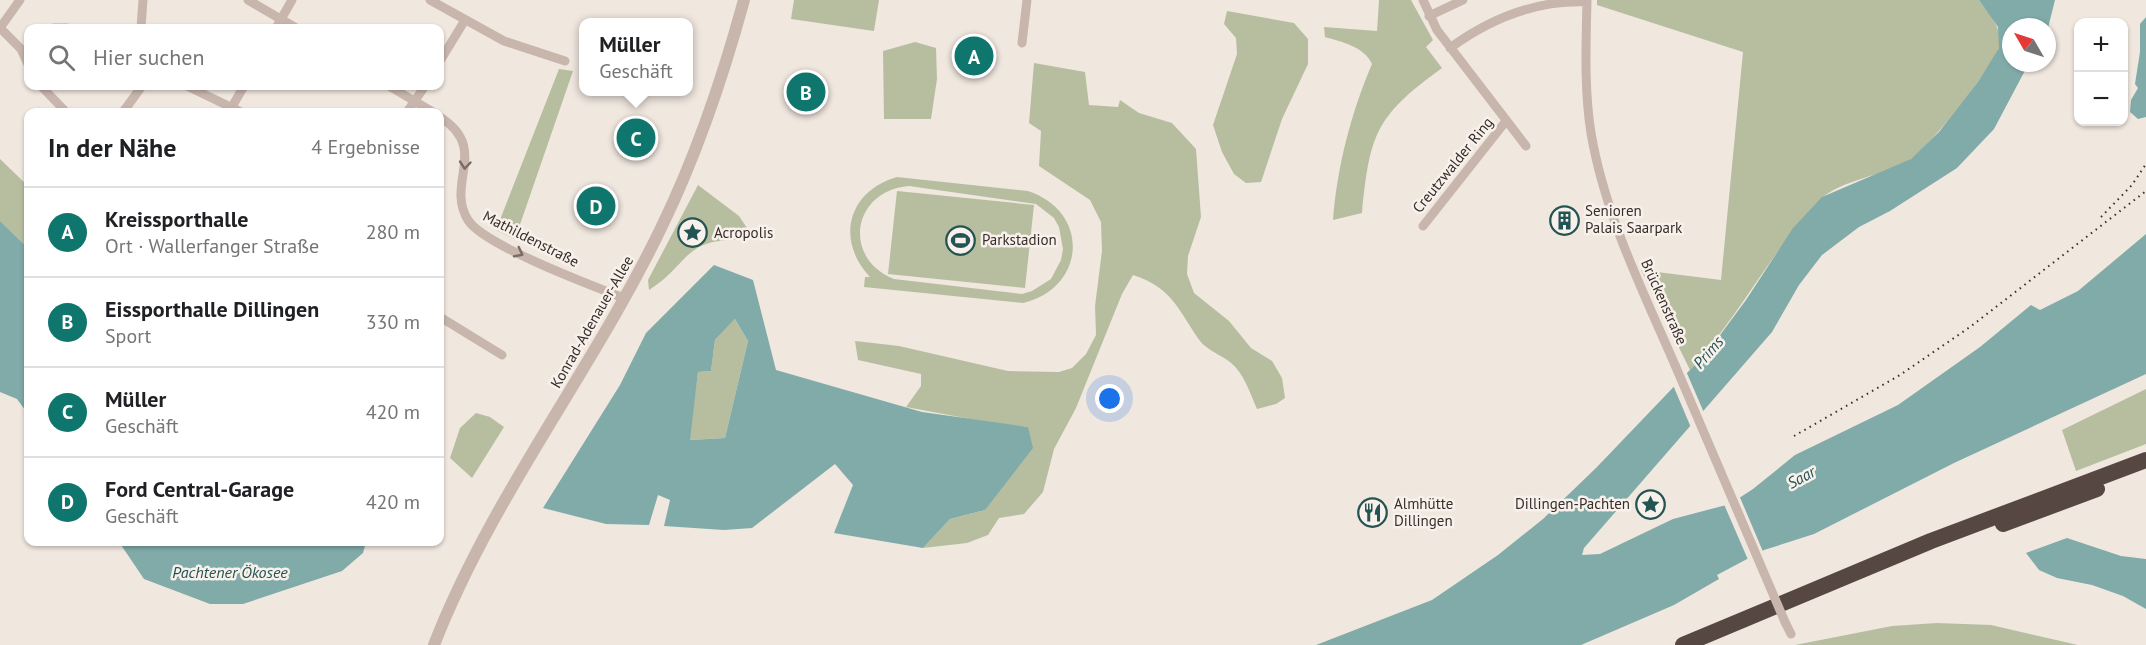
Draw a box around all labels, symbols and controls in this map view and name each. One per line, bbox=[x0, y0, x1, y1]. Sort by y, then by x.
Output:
popup bbox=[579, 18, 693, 96]
north arrow bbox=[2002, 18, 2056, 72]
map controls bbox=[2074, 18, 2128, 126]
button: + bbox=[2074, 18, 2128, 72]
search box bbox=[24, 24, 444, 90]
text: Müller bbox=[599, 30, 661, 58]
pin: A bbox=[954, 34, 994, 78]
icon: search bbox=[45, 41, 78, 74]
text: Hier suchen bbox=[93, 43, 205, 71]
text: Geschäft bbox=[599, 58, 673, 84]
pin: B bbox=[786, 70, 826, 115]
button: − bbox=[2074, 72, 2128, 126]
street label: Creutzwalder Ring bbox=[1408, 113, 1497, 216]
pin: C bbox=[616, 116, 656, 160]
text: In der Nähe bbox=[48, 131, 176, 164]
text: 4 Ergebnisse bbox=[311, 134, 420, 160]
one-way arrow bbox=[459, 160, 472, 169]
pin: D bbox=[576, 184, 616, 228]
place label: Senioren Palais Saarpark bbox=[1585, 201, 1683, 237]
building icon: Senioren Palais Saarpark bbox=[1548, 204, 1580, 236]
text: Kreissporthalle bbox=[105, 205, 248, 233]
street label: Mathildenstraße bbox=[480, 206, 582, 271]
place icon: Acropolis bbox=[677, 217, 709, 249]
text: A bbox=[61, 219, 74, 245]
text: 280 m bbox=[366, 219, 420, 245]
place label: Acropolis bbox=[714, 223, 773, 242]
sports icon: Parkstadion bbox=[945, 224, 977, 256]
place label: Parkstadion bbox=[982, 230, 1057, 249]
text: Ort · Wallerfanger Straße bbox=[105, 233, 319, 259]
one-way arrow bbox=[513, 246, 524, 257]
street label: Konrad-Adenauer-Allee bbox=[546, 252, 637, 391]
street label: Brückenstraße bbox=[1637, 256, 1692, 348]
text: Eissporthalle Dillingen bbox=[105, 295, 319, 323]
text: B bbox=[62, 309, 73, 335]
text: 330 m bbox=[366, 309, 420, 335]
text: Sport bbox=[105, 323, 151, 349]
water label: Prims bbox=[1688, 331, 1728, 372]
your location bbox=[1095, 384, 1124, 413]
text: Müller bbox=[105, 385, 166, 413]
text: C bbox=[62, 399, 73, 425]
text: 420 m bbox=[366, 399, 420, 425]
text: Geschäft bbox=[105, 413, 179, 439]
water label: Saar bbox=[1784, 460, 1820, 493]
text: Ford Central-Garage bbox=[105, 475, 294, 503]
place icon: Dillingen-Pachten bbox=[1635, 488, 1667, 520]
text: D bbox=[61, 489, 74, 515]
text: 420 m bbox=[366, 489, 420, 515]
place label: Almhütte Dillingen bbox=[1394, 494, 1453, 530]
place label: Dillingen-Pachten bbox=[1515, 494, 1630, 513]
restaurant icon: Almhütte Dillingen bbox=[1357, 497, 1389, 529]
text: Geschäft bbox=[105, 503, 179, 529]
water label: Pachtener Ökosee bbox=[172, 562, 288, 582]

